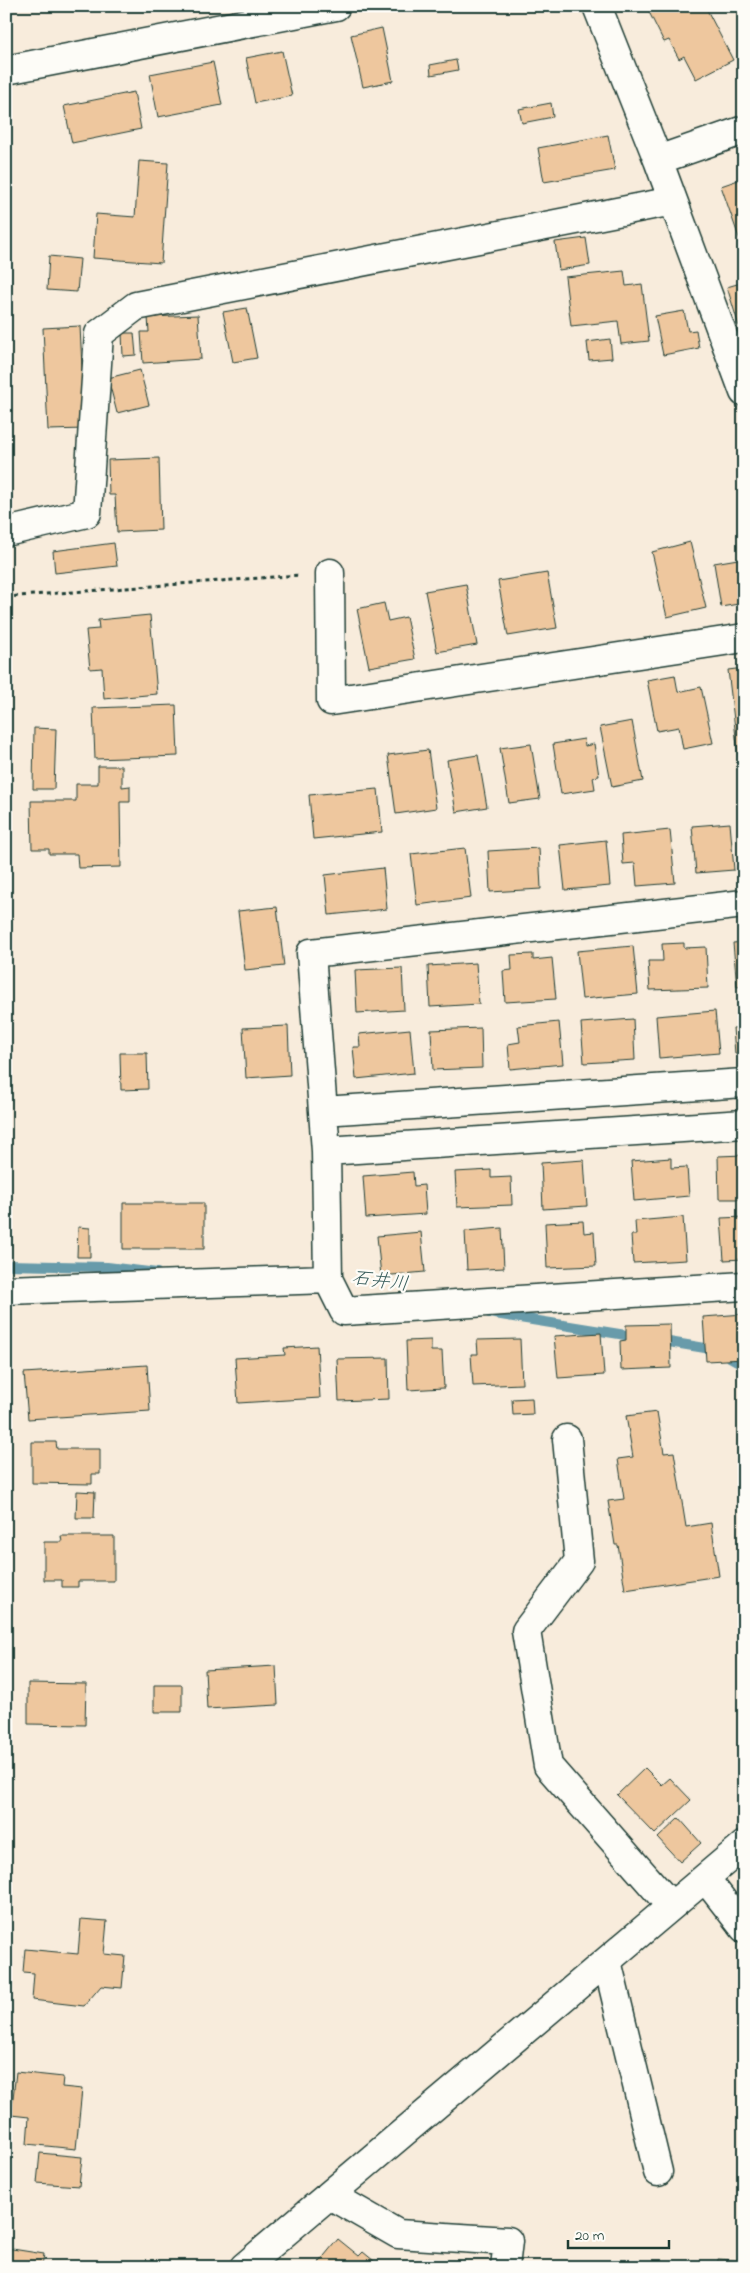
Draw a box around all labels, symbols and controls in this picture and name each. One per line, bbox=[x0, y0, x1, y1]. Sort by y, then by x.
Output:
water label: 石井川 bbox=[350, 1265, 410, 1299]
scale bar bbox=[568, 2218, 669, 2250]
text: 20 m bbox=[575, 2225, 605, 2247]

